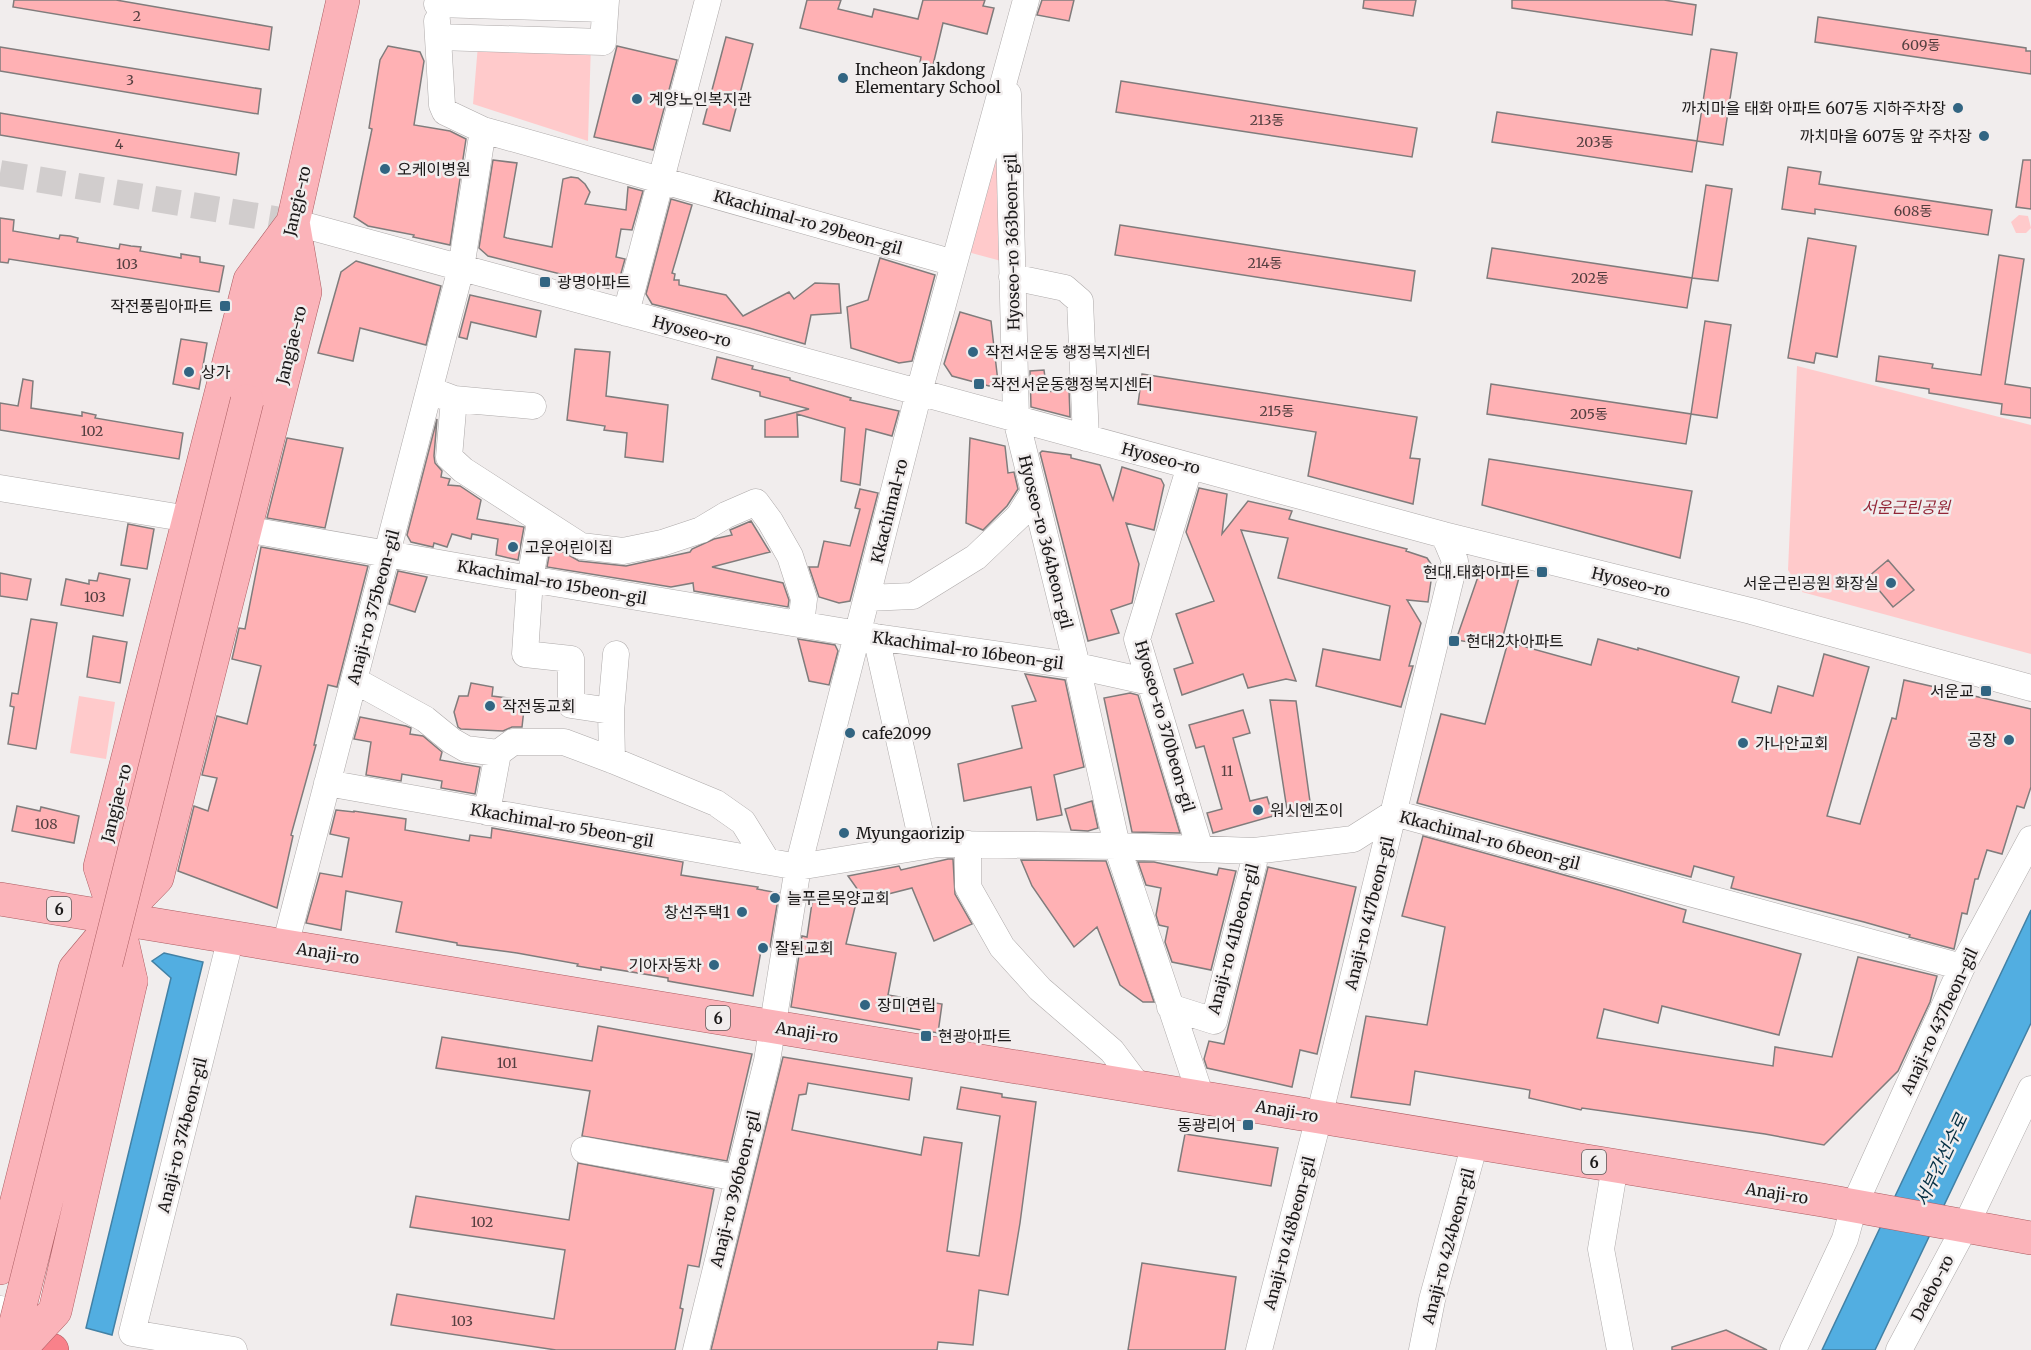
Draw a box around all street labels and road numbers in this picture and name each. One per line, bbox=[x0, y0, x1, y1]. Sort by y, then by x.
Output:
street label: Hyoseo-ro 363beon-gil bbox=[1000, 153, 1024, 331]
street label: Jangje-ro bbox=[279, 164, 315, 239]
street label: Kkachimal-ro 29beon-gil bbox=[711, 185, 905, 259]
street label: Jangjae-ro bbox=[271, 304, 310, 387]
street label: Hyoseo-ro bbox=[651, 311, 733, 351]
street label: Hyoseo-ro bbox=[1120, 438, 1202, 478]
street label: Hyoseo-ro 364beon-gil bbox=[1015, 453, 1077, 631]
street label: Kkachimal-ro bbox=[866, 457, 912, 565]
street label: Anaji-ro 375beon-gil bbox=[342, 527, 403, 688]
street label: Kkachimal-ro 15beon-gil bbox=[455, 555, 649, 609]
street label: Hyoseo-ro bbox=[1590, 563, 1672, 601]
street label: Kkachimal-ro 16beon-gil bbox=[871, 627, 1065, 673]
street label: Hyoseo-ro 370beon-gil bbox=[1131, 638, 1199, 814]
street label: Jangjae-ro bbox=[96, 762, 135, 845]
street label: Kkachimal-ro 5beon-gil bbox=[469, 799, 655, 851]
street label: Kkachimal-ro 6beon-gil bbox=[1398, 806, 1582, 874]
street label: Anaji-ro 417beon-gil bbox=[1340, 834, 1398, 993]
street label: Anaji-ro 411beon-gil bbox=[1203, 861, 1263, 1018]
road number: 6 bbox=[47, 897, 71, 921]
street label: Anaji-ro bbox=[294, 938, 361, 968]
street label: Anaji-ro 437beon-gil bbox=[1896, 945, 1982, 1098]
road number: 6 bbox=[706, 1006, 730, 1030]
street label: Anaji-ro bbox=[773, 1017, 840, 1047]
street label: Anaji-ro 374beon-gil bbox=[153, 1055, 211, 1216]
street label: Anaji-ro bbox=[1253, 1095, 1320, 1126]
street label: Anaji-ro 396beon-gil bbox=[706, 1108, 764, 1271]
road number: 6 bbox=[1582, 1150, 1606, 1174]
street label: Anaji-ro 418beon-gil bbox=[1259, 1154, 1319, 1313]
street label: Anaji-ro 424beon-gil bbox=[1417, 1166, 1478, 1327]
street label: Anaji-ro bbox=[1743, 1178, 1810, 1208]
street label: Daebo-ro bbox=[1906, 1251, 1958, 1325]

